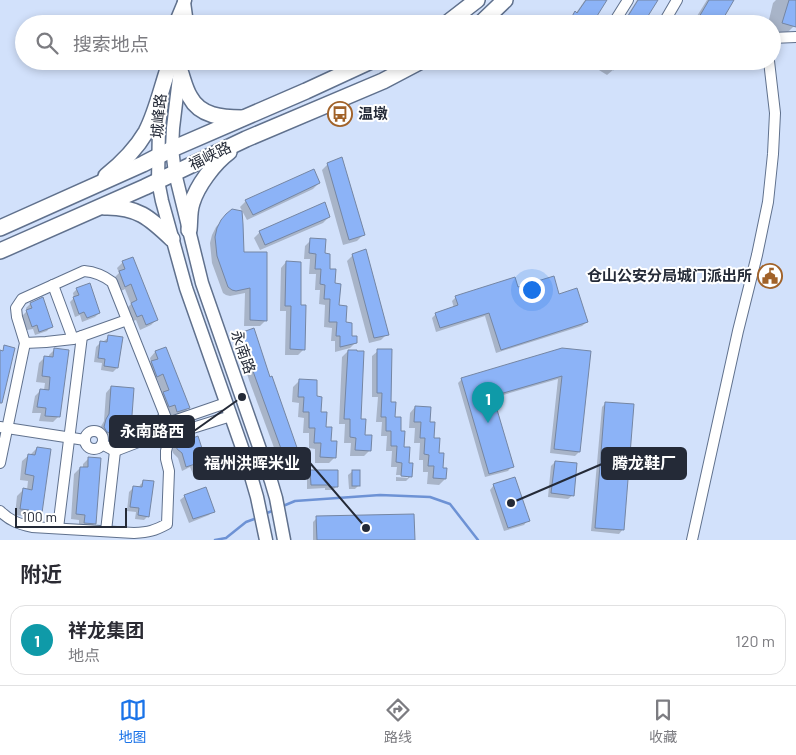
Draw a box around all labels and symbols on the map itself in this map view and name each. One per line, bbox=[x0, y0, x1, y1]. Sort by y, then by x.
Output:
street label: 城峰路 bbox=[147, 93, 169, 139]
bus stop icon: 温墩 bbox=[327, 101, 353, 127]
place label: 温墩 bbox=[358, 104, 388, 122]
street label: 福峡路 bbox=[185, 137, 234, 173]
public building icon: 仓山公安分局城门派出所 bbox=[757, 263, 783, 289]
place label: 仓山公安分局城门派出所 bbox=[587, 266, 752, 284]
your location bbox=[519, 277, 545, 303]
street label: 永南路 bbox=[228, 327, 260, 376]
pin: 1 bbox=[472, 382, 504, 423]
callout: 永南路西 bbox=[110, 416, 194, 447]
text: 永南路西 bbox=[120, 421, 184, 440]
callout: 福州洪晖米业 bbox=[194, 448, 310, 479]
callout: 腾龙鞋厂 bbox=[602, 448, 686, 479]
text: 福州洪晖米业 bbox=[204, 453, 300, 472]
text: 腾龙鞋厂 bbox=[612, 453, 676, 472]
scale bar bbox=[15, 505, 128, 528]

